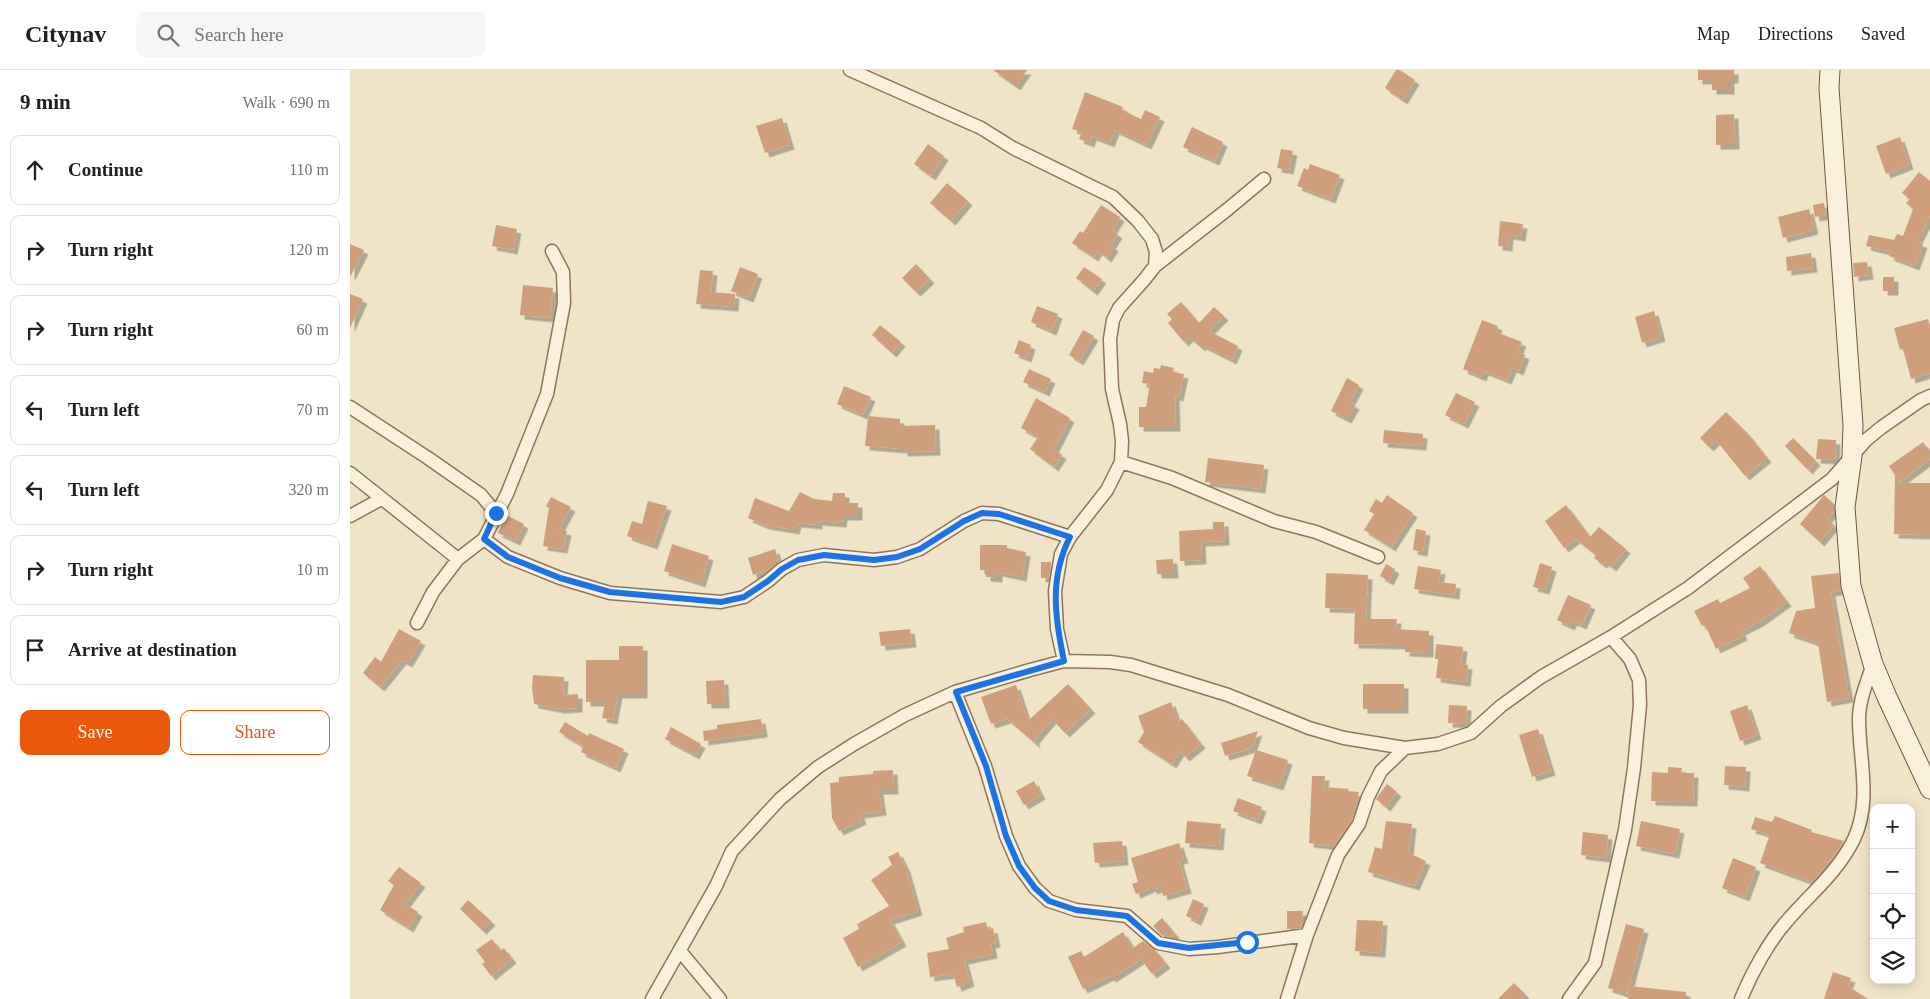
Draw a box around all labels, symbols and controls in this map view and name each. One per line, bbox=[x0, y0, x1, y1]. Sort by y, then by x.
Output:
search box bbox=[136, 12, 486, 57]
text: Citynav bbox=[25, 21, 106, 47]
icon: search bbox=[154, 21, 182, 49]
text: Search here bbox=[194, 24, 283, 45]
text: Map bbox=[1697, 24, 1730, 44]
text: Directions bbox=[1758, 24, 1833, 44]
text: Saved bbox=[1861, 24, 1905, 44]
text: 9 min bbox=[20, 90, 71, 114]
text: Walk · 690 m bbox=[243, 94, 330, 111]
icon: ahead bbox=[21, 156, 49, 184]
text: Continue bbox=[68, 159, 143, 180]
text: 110 m bbox=[289, 161, 329, 178]
icon: right bbox=[21, 236, 49, 264]
text: Turn right bbox=[68, 239, 153, 260]
text: 120 m bbox=[289, 241, 329, 258]
icon: right bbox=[21, 316, 49, 344]
text: Turn right bbox=[68, 319, 153, 340]
text: 60 m bbox=[297, 321, 329, 338]
icon: left bbox=[21, 396, 49, 424]
text: Turn left bbox=[68, 399, 140, 420]
text: 70 m bbox=[297, 401, 329, 418]
icon: left bbox=[21, 476, 49, 504]
text: Turn left bbox=[68, 479, 140, 500]
text: 320 m bbox=[289, 481, 329, 498]
route end bbox=[485, 502, 508, 525]
icon: right bbox=[21, 556, 49, 584]
text: Turn right bbox=[68, 559, 153, 580]
text: 10 m bbox=[297, 561, 329, 578]
icon: arrive bbox=[21, 636, 49, 664]
text: Arrive at destination bbox=[68, 639, 237, 660]
button: Save bbox=[20, 710, 170, 755]
button: Share bbox=[180, 710, 330, 755]
map controls bbox=[1870, 804, 1915, 984]
button: + bbox=[1870, 804, 1915, 849]
button: − bbox=[1870, 849, 1915, 894]
button: locate bbox=[1870, 894, 1915, 939]
route start bbox=[1236, 931, 1259, 954]
button: layers bbox=[1870, 939, 1915, 984]

